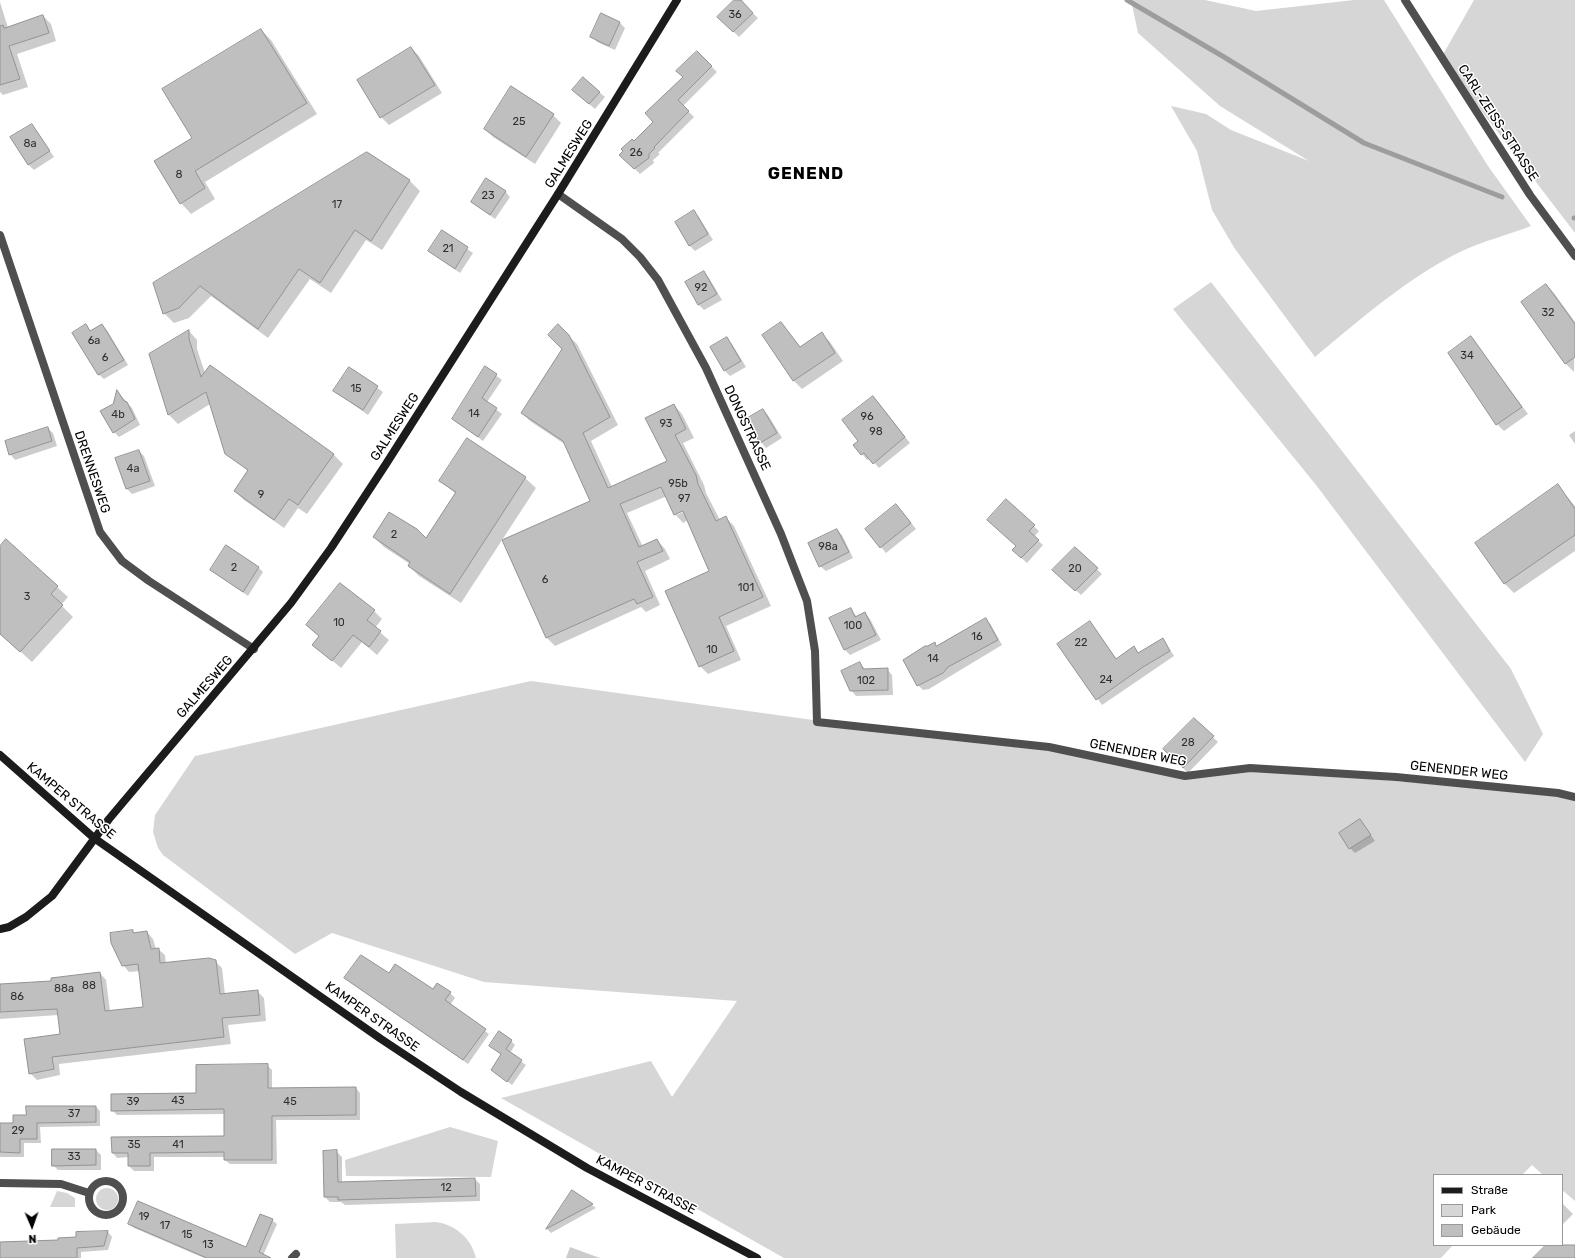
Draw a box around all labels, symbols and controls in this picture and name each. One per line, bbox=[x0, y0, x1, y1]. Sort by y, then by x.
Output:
house number: 36 bbox=[728, 8, 742, 22]
street label: CARL-ZEISS-STRASSE bbox=[1454, 62, 1542, 184]
house number: 25 bbox=[513, 115, 525, 129]
street label: GALMESWEG bbox=[542, 117, 596, 191]
house number: 8a bbox=[23, 137, 37, 151]
house number: 26 bbox=[629, 146, 643, 160]
district label: GENEND bbox=[768, 164, 844, 184]
house number: 8 bbox=[176, 168, 182, 182]
house number: 23 bbox=[481, 189, 495, 203]
house number: 17 bbox=[332, 198, 342, 212]
house number: 21 bbox=[442, 242, 454, 256]
house number: 92 bbox=[695, 281, 707, 295]
house number: 32 bbox=[1541, 306, 1555, 320]
house number: 6a bbox=[88, 334, 100, 348]
house number: 34 bbox=[1460, 349, 1474, 363]
house number: 6 bbox=[102, 351, 108, 365]
house number: 15 bbox=[350, 382, 362, 396]
street label: DONGSTRASSE bbox=[720, 383, 774, 473]
street label: GALMESWEG bbox=[367, 390, 423, 464]
house number: 14 bbox=[468, 407, 480, 421]
house number: 4b bbox=[111, 408, 125, 422]
house number: 96 bbox=[860, 410, 874, 424]
house number: 93 bbox=[660, 417, 672, 431]
house number: 98 bbox=[869, 425, 883, 439]
street label: DRENNESWEG bbox=[71, 429, 113, 515]
house number: 4a bbox=[127, 462, 139, 476]
house number: 95b bbox=[668, 477, 688, 491]
house number: 9 bbox=[258, 488, 264, 502]
house number: 97 bbox=[678, 492, 690, 506]
house number: 2 bbox=[391, 528, 397, 542]
house number: 98a bbox=[818, 540, 838, 554]
house number: 2 bbox=[231, 561, 237, 575]
house number: 20 bbox=[1068, 562, 1082, 576]
house number: 6 bbox=[542, 573, 548, 587]
house number: 101 bbox=[738, 581, 754, 595]
house number: 3 bbox=[24, 590, 30, 604]
house number: 10 bbox=[333, 616, 345, 630]
house number: 100 bbox=[844, 619, 862, 633]
house number: 16 bbox=[971, 630, 983, 644]
house number: 22 bbox=[1075, 636, 1087, 650]
house number: 10 bbox=[706, 643, 718, 657]
street label: GALMESWEG bbox=[174, 652, 236, 722]
house number: 14 bbox=[927, 652, 939, 666]
house number: 24 bbox=[1099, 673, 1113, 687]
house number: 102 bbox=[857, 674, 875, 688]
street label: GENENDER WEG bbox=[1088, 736, 1188, 770]
house number: 28 bbox=[1181, 736, 1195, 750]
street label: GENENDER WEG bbox=[1409, 758, 1509, 784]
street label: KAMPER STRASSE bbox=[23, 759, 119, 843]
house number: 88 bbox=[82, 979, 96, 993]
street label: KAMPER STRASSE bbox=[322, 979, 422, 1055]
house number: 88a bbox=[54, 982, 74, 996]
house number: 86 bbox=[10, 990, 24, 1004]
house number: 43 bbox=[171, 1094, 185, 1108]
house number: 39 bbox=[126, 1095, 140, 1109]
house number: 45 bbox=[283, 1095, 297, 1109]
house number: 37 bbox=[68, 1107, 80, 1121]
house number: 29 bbox=[12, 1124, 24, 1138]
house number: 35 bbox=[127, 1138, 141, 1152]
house number: 41 bbox=[172, 1138, 184, 1152]
house number: 33 bbox=[67, 1150, 81, 1164]
street label: KAMPER STRASSE bbox=[593, 1152, 699, 1218]
legend bbox=[1433, 1174, 1563, 1246]
house number: 12 bbox=[440, 1181, 452, 1195]
text: Straße bbox=[1471, 1183, 1508, 1197]
text: Park bbox=[1471, 1203, 1496, 1217]
north arrow bbox=[12, 1206, 52, 1246]
house number: 19 bbox=[138, 1210, 150, 1224]
house number: 17 bbox=[160, 1219, 170, 1233]
text: Gebäude bbox=[1471, 1223, 1521, 1237]
house number: 15 bbox=[181, 1228, 193, 1242]
text: N bbox=[28, 1232, 37, 1245]
house number: 13 bbox=[202, 1238, 214, 1252]

